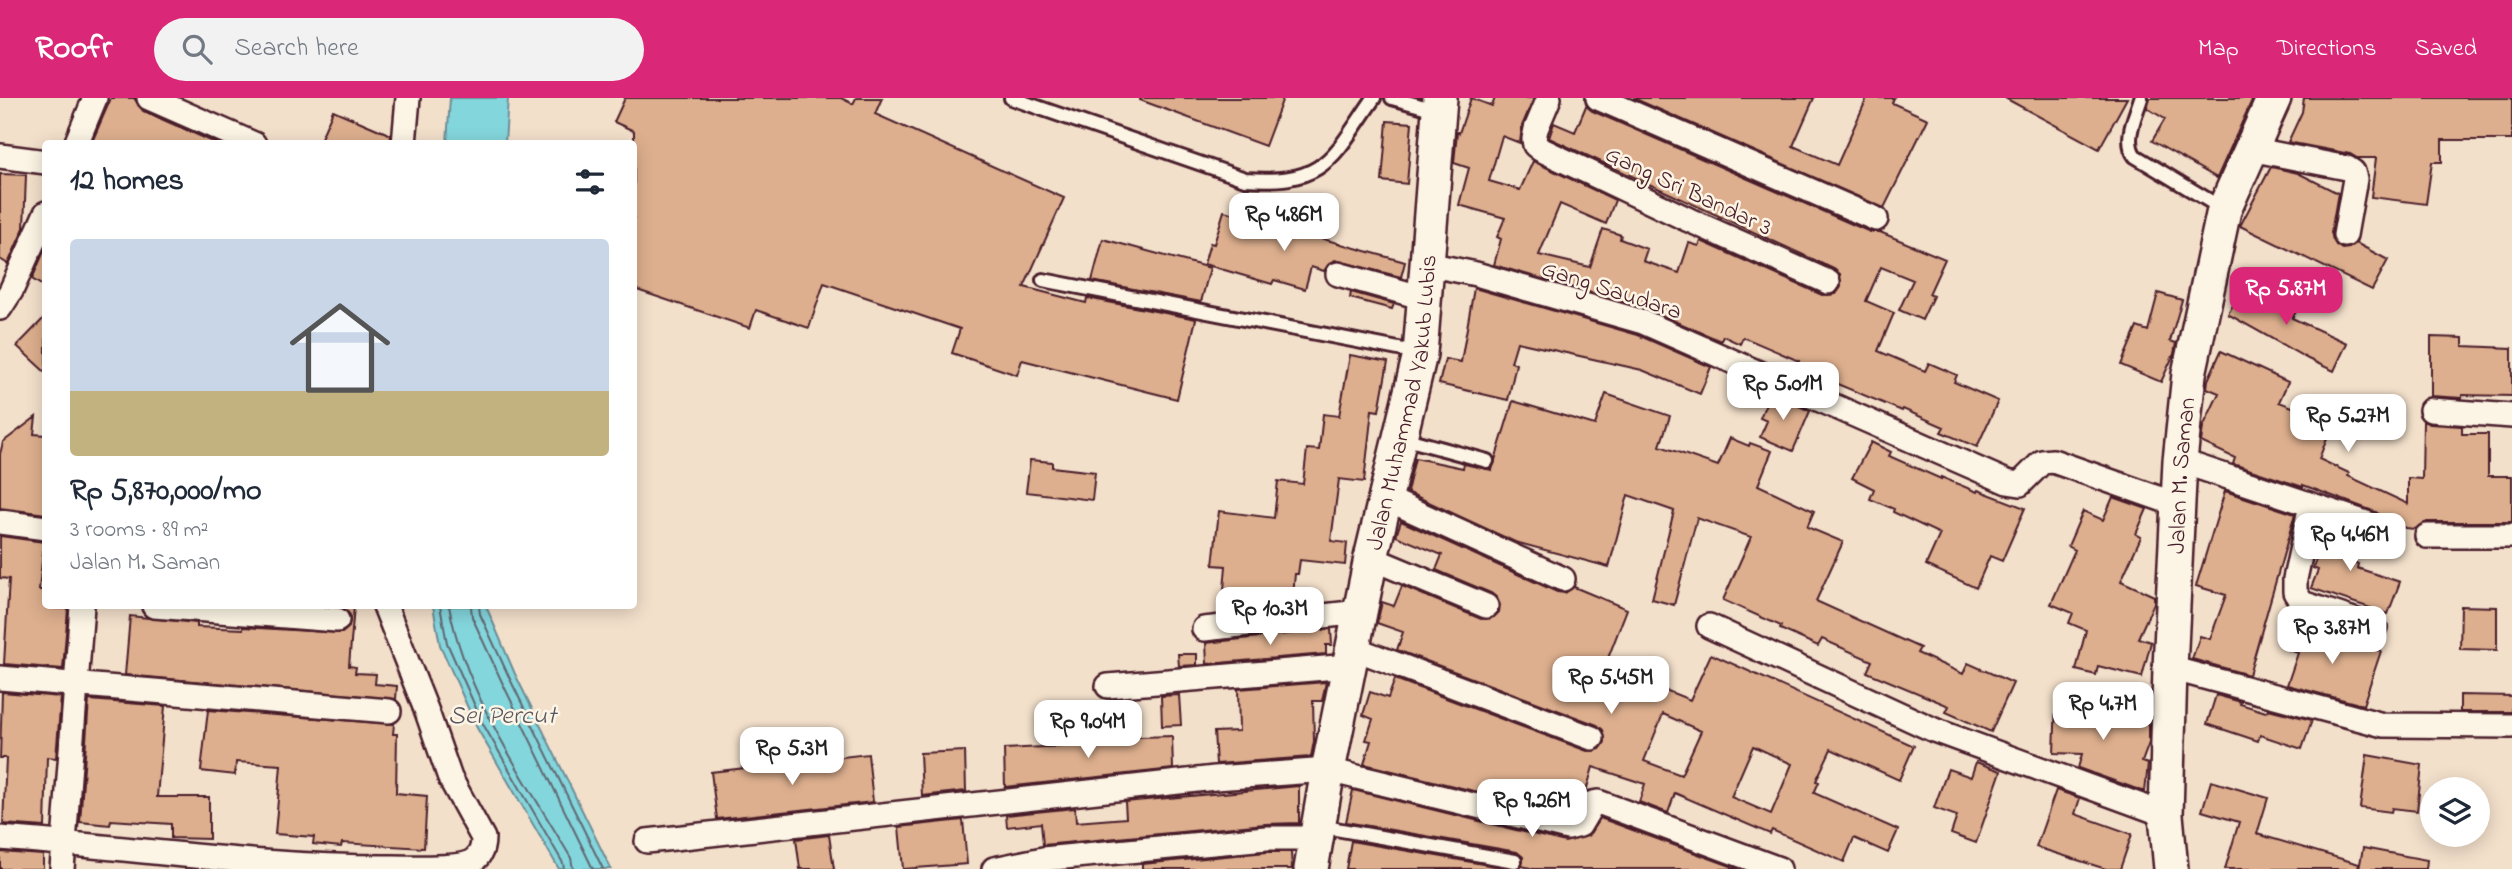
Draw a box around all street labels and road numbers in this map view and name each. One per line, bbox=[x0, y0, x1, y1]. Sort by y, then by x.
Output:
street label: Gang Sri Bandar 3 bbox=[1599, 138, 1777, 246]
street label: Gang Saudara bbox=[1537, 252, 1686, 331]
street label: Jalan Muhammad Yakub Lubis bbox=[1359, 253, 1448, 554]
street label: Jalan M. Saman bbox=[2161, 396, 2206, 555]

